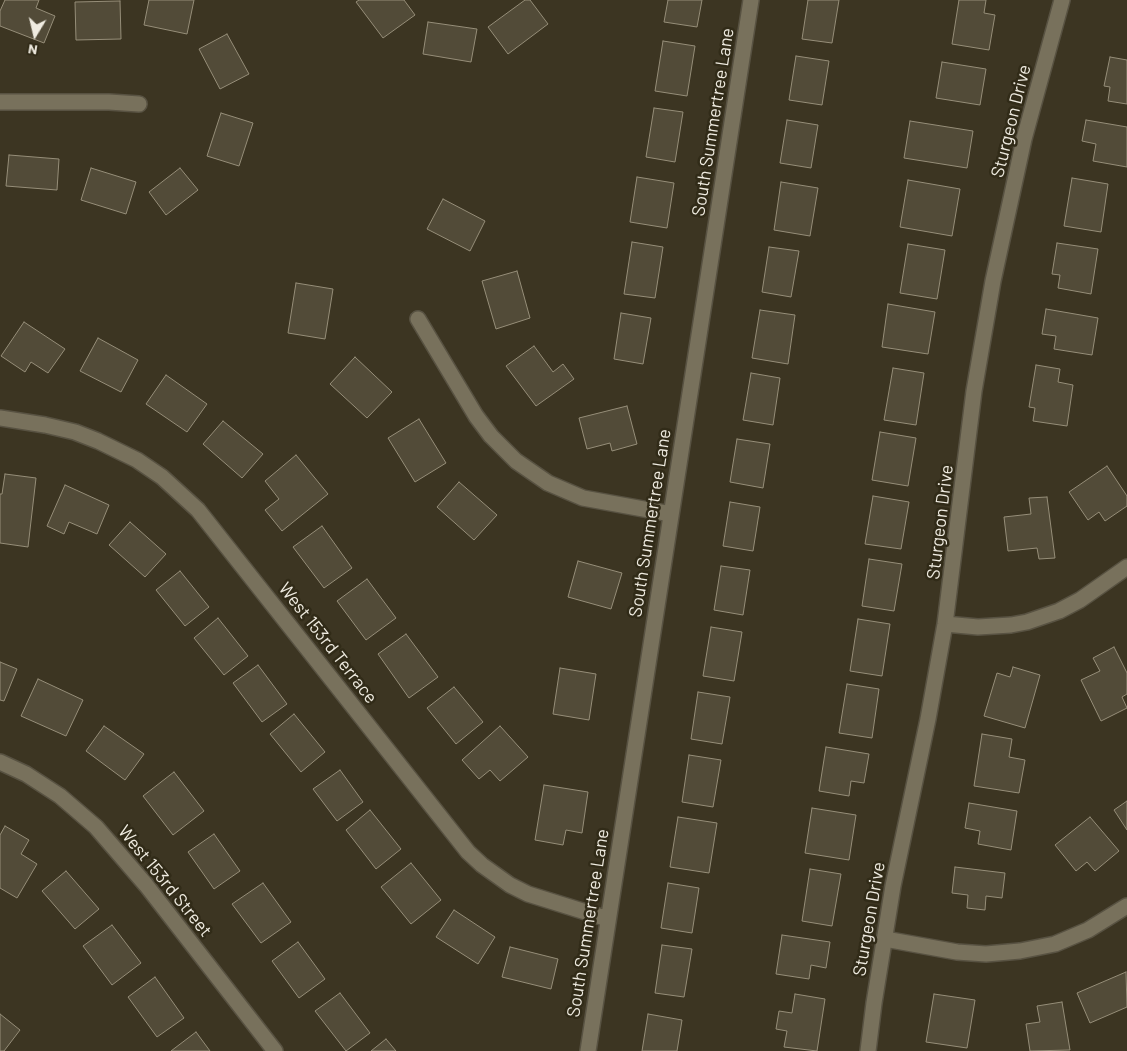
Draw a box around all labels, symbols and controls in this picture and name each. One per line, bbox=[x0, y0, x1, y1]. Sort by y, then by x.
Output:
north arrow bbox=[10, 10, 60, 60]
street label: South Summertree Lane bbox=[687, 26, 739, 218]
text: N bbox=[27, 41, 39, 59]
street label: Sturgeon Drive bbox=[987, 62, 1035, 180]
street label: South Summertree Lane bbox=[624, 427, 676, 619]
street label: Sturgeon Drive bbox=[922, 463, 958, 581]
street label: West 153rd Terrace bbox=[274, 578, 382, 708]
street label: West 153rd Street bbox=[113, 821, 217, 941]
street label: South Summertree Lane bbox=[562, 827, 614, 1019]
street label: Sturgeon Drive bbox=[848, 860, 890, 978]

